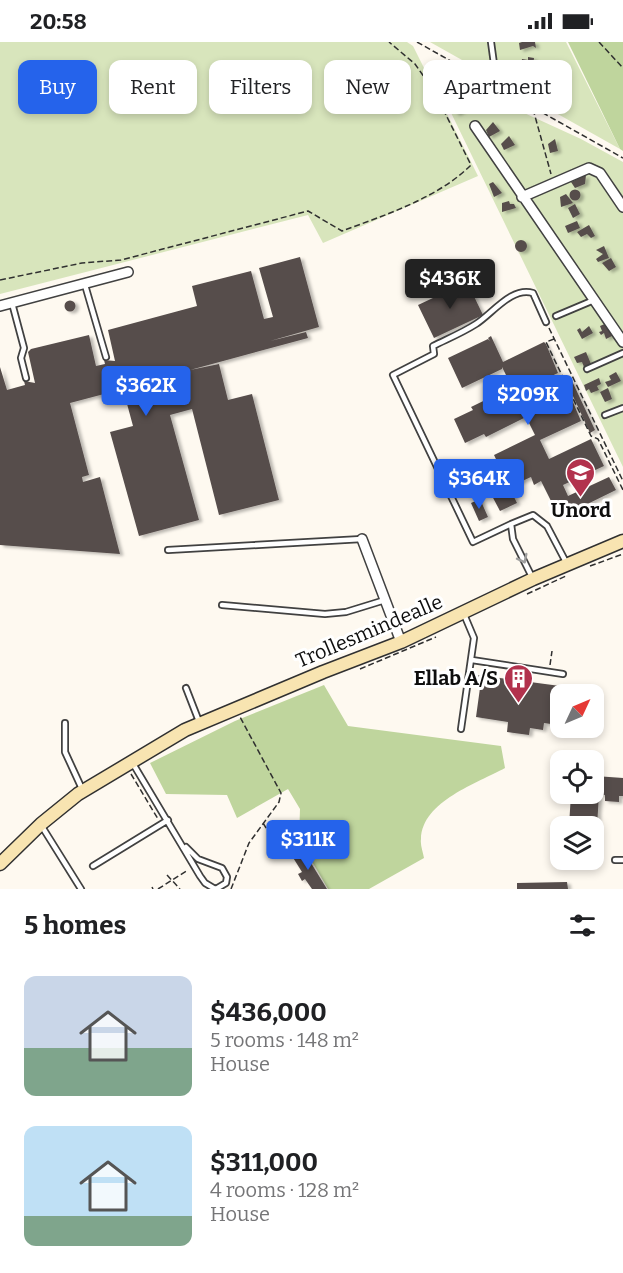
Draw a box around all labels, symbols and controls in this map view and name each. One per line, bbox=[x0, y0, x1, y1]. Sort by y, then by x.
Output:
text: 20:58 bbox=[30, 8, 87, 35]
chip: Buy bbox=[18, 60, 97, 114]
chip: Rent bbox=[109, 60, 197, 114]
chip: Filters bbox=[209, 60, 312, 114]
chip: New bbox=[324, 60, 411, 114]
chip: Apartment bbox=[423, 60, 572, 114]
pin: $436K bbox=[408, 259, 492, 310]
text: $436K bbox=[419, 266, 481, 290]
pin: $362K bbox=[104, 366, 188, 417]
text: $362K bbox=[116, 373, 176, 397]
pin: $209K bbox=[486, 375, 570, 426]
text: $209K bbox=[497, 382, 559, 406]
school or university icon: Unord bbox=[565, 456, 597, 498]
pin: $364K bbox=[437, 459, 521, 510]
text: $364K bbox=[448, 466, 510, 490]
place label: Unord bbox=[551, 498, 611, 522]
one-way arrow bbox=[516, 552, 527, 563]
street label: Trollesmindealle bbox=[292, 589, 446, 673]
building icon: Ellab A/S bbox=[503, 662, 535, 704]
place label: Ellab A/S bbox=[414, 666, 498, 690]
north arrow bbox=[550, 684, 604, 738]
map controls bbox=[550, 684, 604, 870]
button: locate bbox=[550, 750, 604, 804]
button: layers bbox=[550, 816, 604, 870]
pin: $311K bbox=[266, 820, 350, 871]
text: $311K bbox=[280, 827, 336, 851]
icon: filters bbox=[566, 909, 599, 942]
text: 5 homes bbox=[24, 910, 126, 941]
text: $436,000 bbox=[210, 997, 327, 1028]
icon: home bbox=[72, 1000, 144, 1072]
text: 5 rooms · 148 m² bbox=[210, 1028, 359, 1052]
text: House bbox=[210, 1052, 270, 1076]
text: $311,000 bbox=[210, 1147, 318, 1178]
icon: home bbox=[72, 1150, 144, 1222]
text: 4 rooms · 128 m² bbox=[210, 1178, 359, 1202]
text: House bbox=[210, 1202, 270, 1226]

